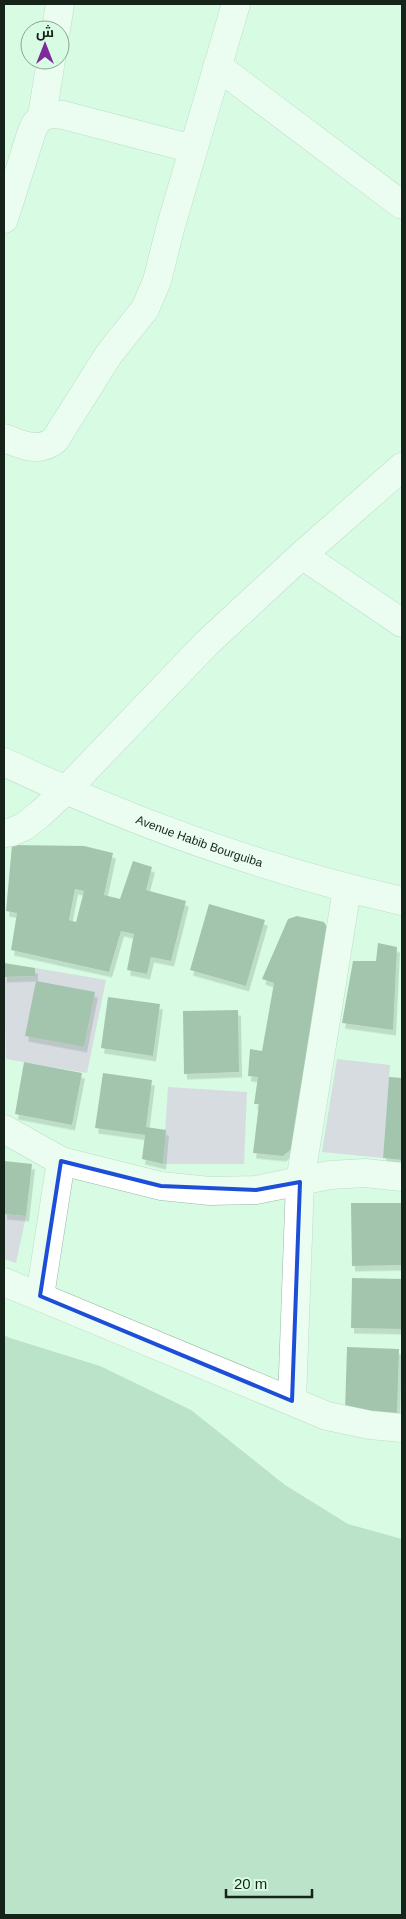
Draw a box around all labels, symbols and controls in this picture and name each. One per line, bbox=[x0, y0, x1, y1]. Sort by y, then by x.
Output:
north arrow bbox=[20, 20, 70, 70]
text: ش bbox=[36, 24, 54, 41]
street label: Avenue Habib Bourguiba bbox=[134, 813, 265, 870]
scale bar bbox=[226, 1866, 312, 1898]
text: 20 m bbox=[234, 1875, 267, 1892]

